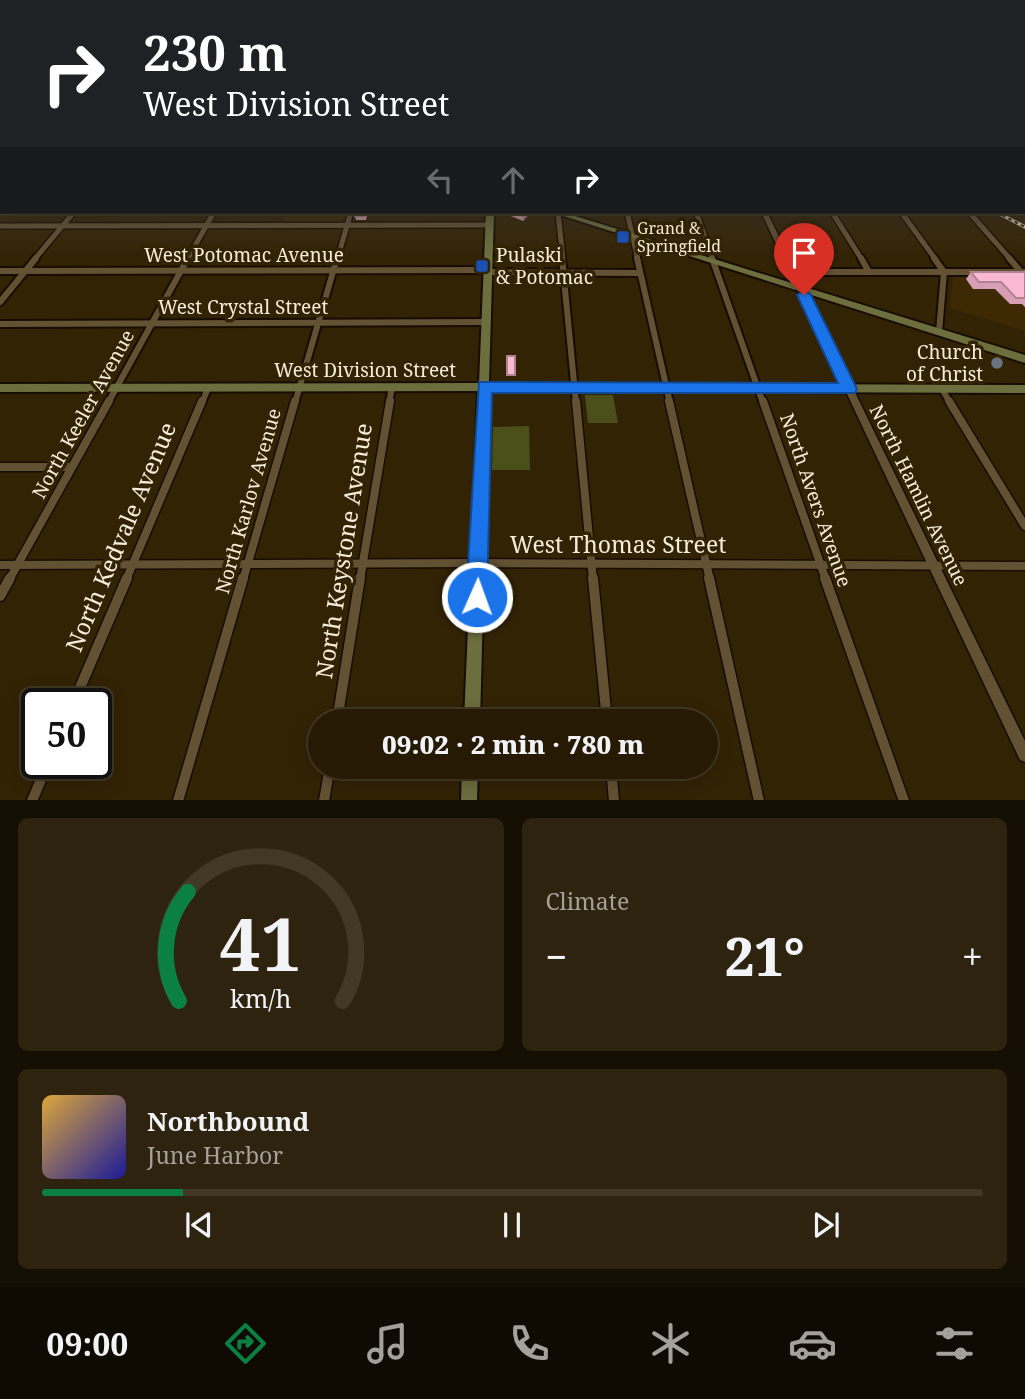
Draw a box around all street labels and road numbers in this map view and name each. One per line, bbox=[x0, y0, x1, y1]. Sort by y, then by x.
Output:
street label: West Potomac Avenue bbox=[144, 242, 344, 268]
street label: West Crystal Street bbox=[158, 294, 328, 320]
street label: North Keeler Avenue bbox=[26, 325, 140, 503]
street label: West Division Street bbox=[274, 357, 456, 383]
street label: North Hamlin Avenue bbox=[864, 400, 974, 590]
street label: North Karlov Avenue bbox=[209, 405, 287, 597]
street label: North Avers Avenue bbox=[774, 410, 858, 590]
street label: North Kedvale Avenue bbox=[57, 417, 183, 656]
street label: North Keystone Avenue bbox=[307, 421, 379, 681]
street label: West Thomas Street bbox=[510, 528, 726, 560]

